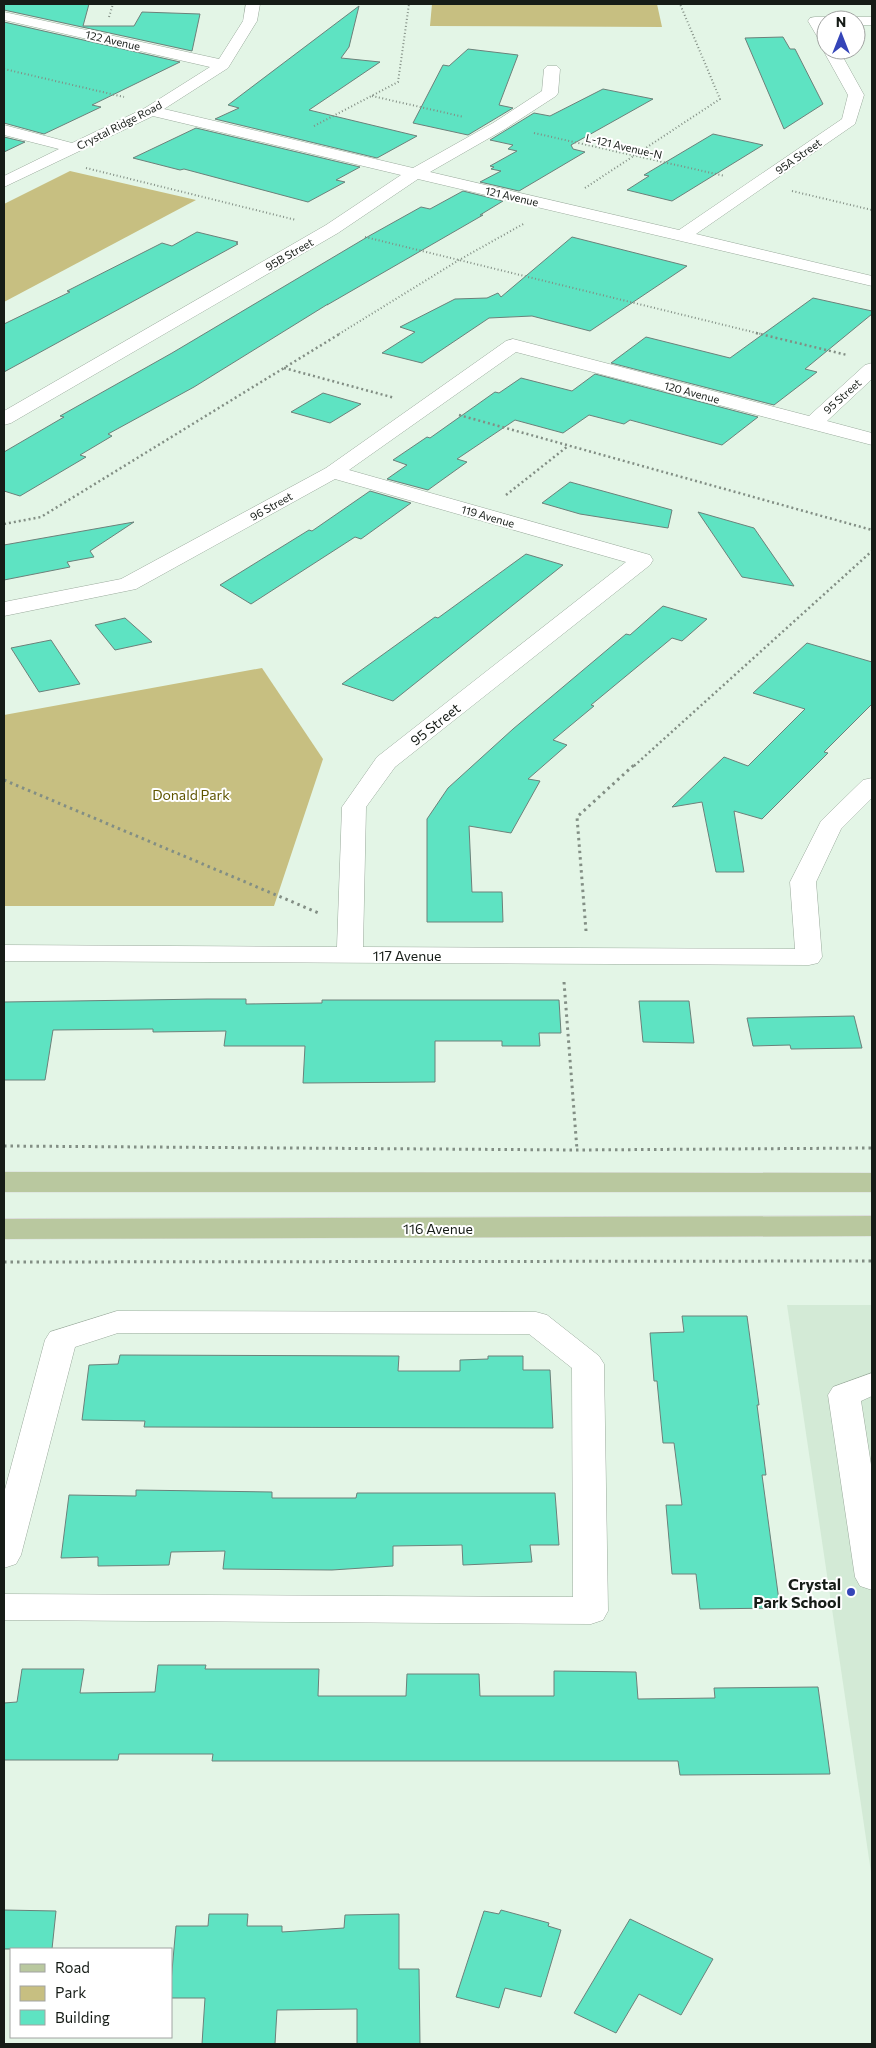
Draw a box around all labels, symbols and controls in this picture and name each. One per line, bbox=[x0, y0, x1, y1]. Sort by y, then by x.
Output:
north arrow bbox=[816, 10, 866, 60]
text: N bbox=[836, 13, 846, 30]
street label: 122 Avenue bbox=[84, 27, 142, 53]
street label: Crystal Ridge Road bbox=[74, 98, 164, 152]
street label: L-121 Avenue-N bbox=[584, 131, 664, 161]
street label: 95A Street bbox=[772, 135, 824, 177]
street label: 121 Avenue bbox=[484, 184, 540, 208]
street label: 95B Street bbox=[263, 235, 316, 273]
street label: 95 Street bbox=[820, 375, 864, 416]
street label: 120 Avenue bbox=[663, 378, 721, 406]
street label: 96 Street bbox=[247, 489, 295, 523]
street label: 119 Avenue bbox=[460, 502, 516, 530]
street label: 95 Street bbox=[407, 699, 464, 749]
park label: Donald Park bbox=[152, 786, 230, 803]
street label: 117 Avenue bbox=[373, 947, 441, 964]
street label: 116 Avenue bbox=[403, 1220, 473, 1237]
place label: Crystal Park School bbox=[753, 1574, 841, 1611]
marker: Crystal Park School bbox=[845, 1586, 857, 1598]
legend bbox=[10, 1948, 172, 2038]
text: Road bbox=[55, 1958, 90, 1976]
text: Park bbox=[55, 1983, 86, 2001]
text: Building bbox=[55, 2008, 110, 2026]

